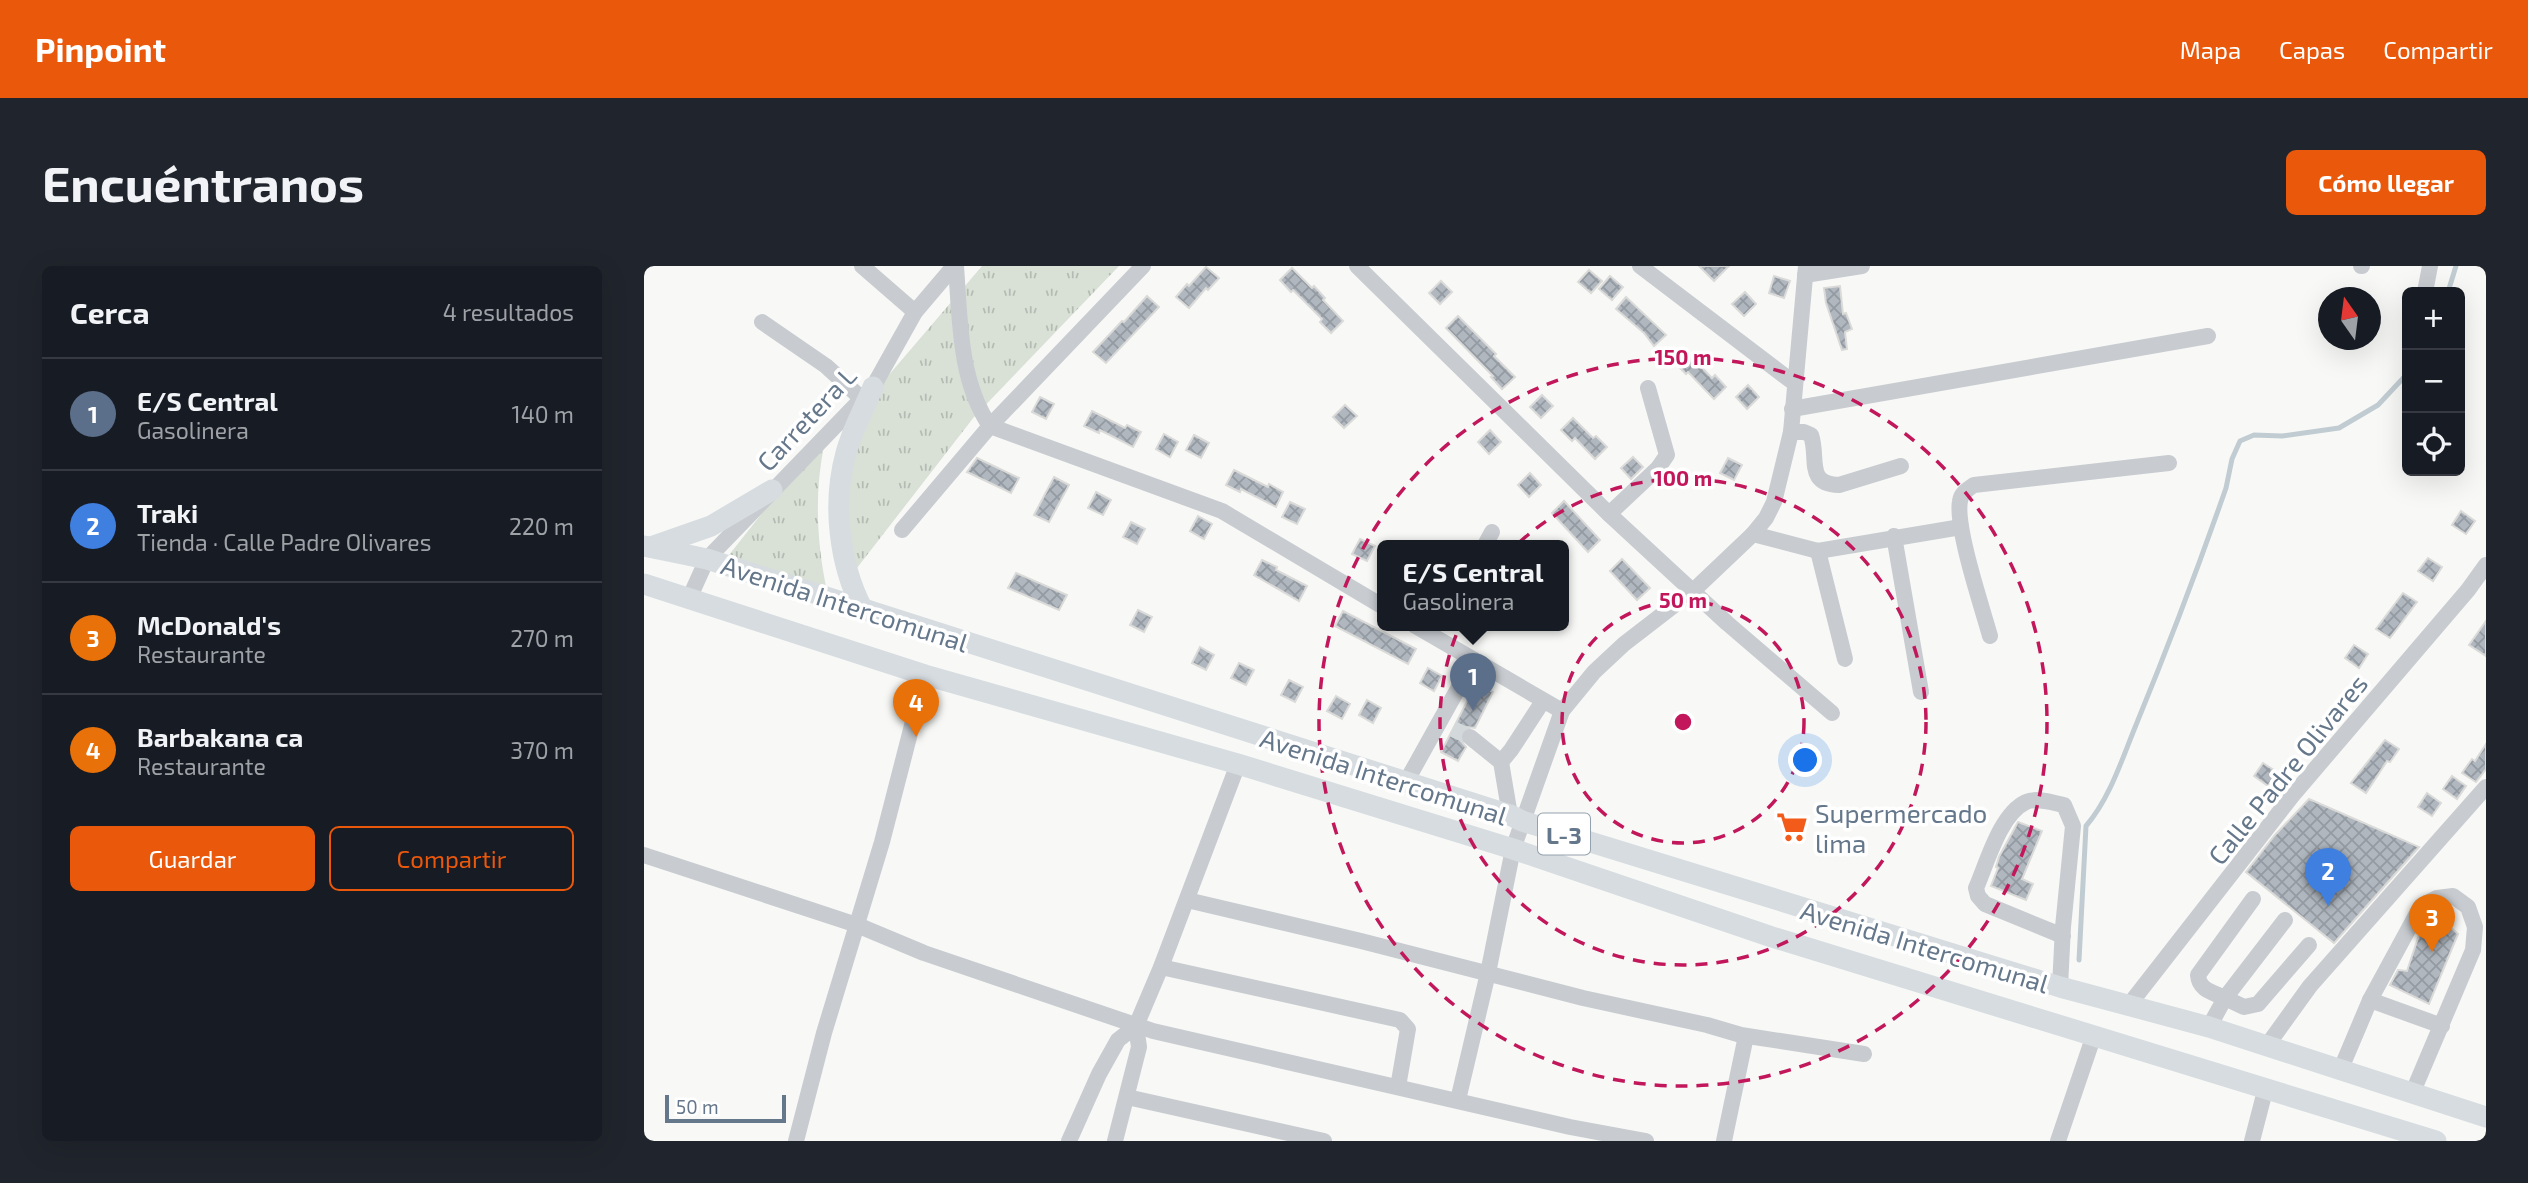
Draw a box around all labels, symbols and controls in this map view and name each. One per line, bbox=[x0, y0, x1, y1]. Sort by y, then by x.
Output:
text: Pinpoint bbox=[35, 29, 166, 69]
text: Mapa bbox=[2180, 35, 2241, 64]
text: Capas bbox=[2279, 35, 2345, 64]
text: Compartir bbox=[2383, 35, 2493, 64]
button: Cómo llegar bbox=[2286, 150, 2486, 215]
text: Encuéntranos bbox=[42, 153, 364, 212]
north arrow bbox=[2318, 287, 2381, 350]
map controls bbox=[2402, 287, 2465, 476]
button: + bbox=[2402, 287, 2465, 350]
text: Cerca bbox=[70, 294, 150, 330]
text: 4 resultados bbox=[443, 298, 574, 326]
text: 150 m bbox=[1655, 344, 1711, 369]
button: − bbox=[2402, 350, 2465, 413]
street label: Carretera L bbox=[750, 359, 862, 477]
text: E/S Central bbox=[137, 385, 278, 416]
text: 1 bbox=[88, 400, 98, 428]
text: 140 m bbox=[512, 400, 574, 428]
button: locate bbox=[2402, 413, 2465, 476]
text: Gasolinera bbox=[137, 416, 249, 444]
text: 100 m bbox=[1654, 465, 1712, 490]
text: Traki bbox=[137, 497, 198, 528]
text: 2 bbox=[86, 512, 100, 540]
text: 220 m bbox=[509, 512, 574, 540]
text: Tienda · Calle Padre Olivares bbox=[137, 528, 431, 556]
popup bbox=[1377, 540, 1569, 631]
street label: Avenida Intercomunal bbox=[718, 548, 973, 658]
text: E/S Central bbox=[1403, 556, 1543, 587]
text: Gasolinera bbox=[1403, 587, 1514, 615]
text: 50 m bbox=[1659, 587, 1707, 612]
text: McDonald's bbox=[137, 609, 281, 640]
text: 3 bbox=[86, 624, 100, 652]
text: 270 m bbox=[510, 624, 574, 652]
text: Restaurante bbox=[137, 640, 266, 668]
pin: 1 bbox=[1450, 653, 1496, 711]
street label: Calle Padre Olivares bbox=[2201, 668, 2373, 870]
pin: 4 bbox=[893, 679, 939, 737]
centre of rings bbox=[1671, 710, 1695, 734]
text: Barbakana ca bbox=[137, 721, 303, 752]
street label: Avenida Intercomunal bbox=[1257, 721, 1512, 831]
text: 4 bbox=[86, 736, 100, 764]
text: 370 m bbox=[510, 736, 574, 764]
your location bbox=[1788, 743, 1822, 777]
text: Restaurante bbox=[137, 752, 266, 780]
place label: Supermercado lima bbox=[1815, 797, 1987, 858]
supermarket icon: Supermercado lima bbox=[1775, 810, 1809, 844]
road number: L-3 bbox=[1538, 814, 1590, 854]
button: Guardar bbox=[70, 826, 315, 891]
button: Compartir bbox=[329, 826, 574, 891]
pin: 2 bbox=[2305, 848, 2351, 906]
street label: Avenida Intercomunal bbox=[1797, 894, 2053, 999]
pin: 3 bbox=[2409, 894, 2455, 952]
scale bar bbox=[665, 1092, 786, 1124]
text: 50 m bbox=[676, 1095, 719, 1118]

